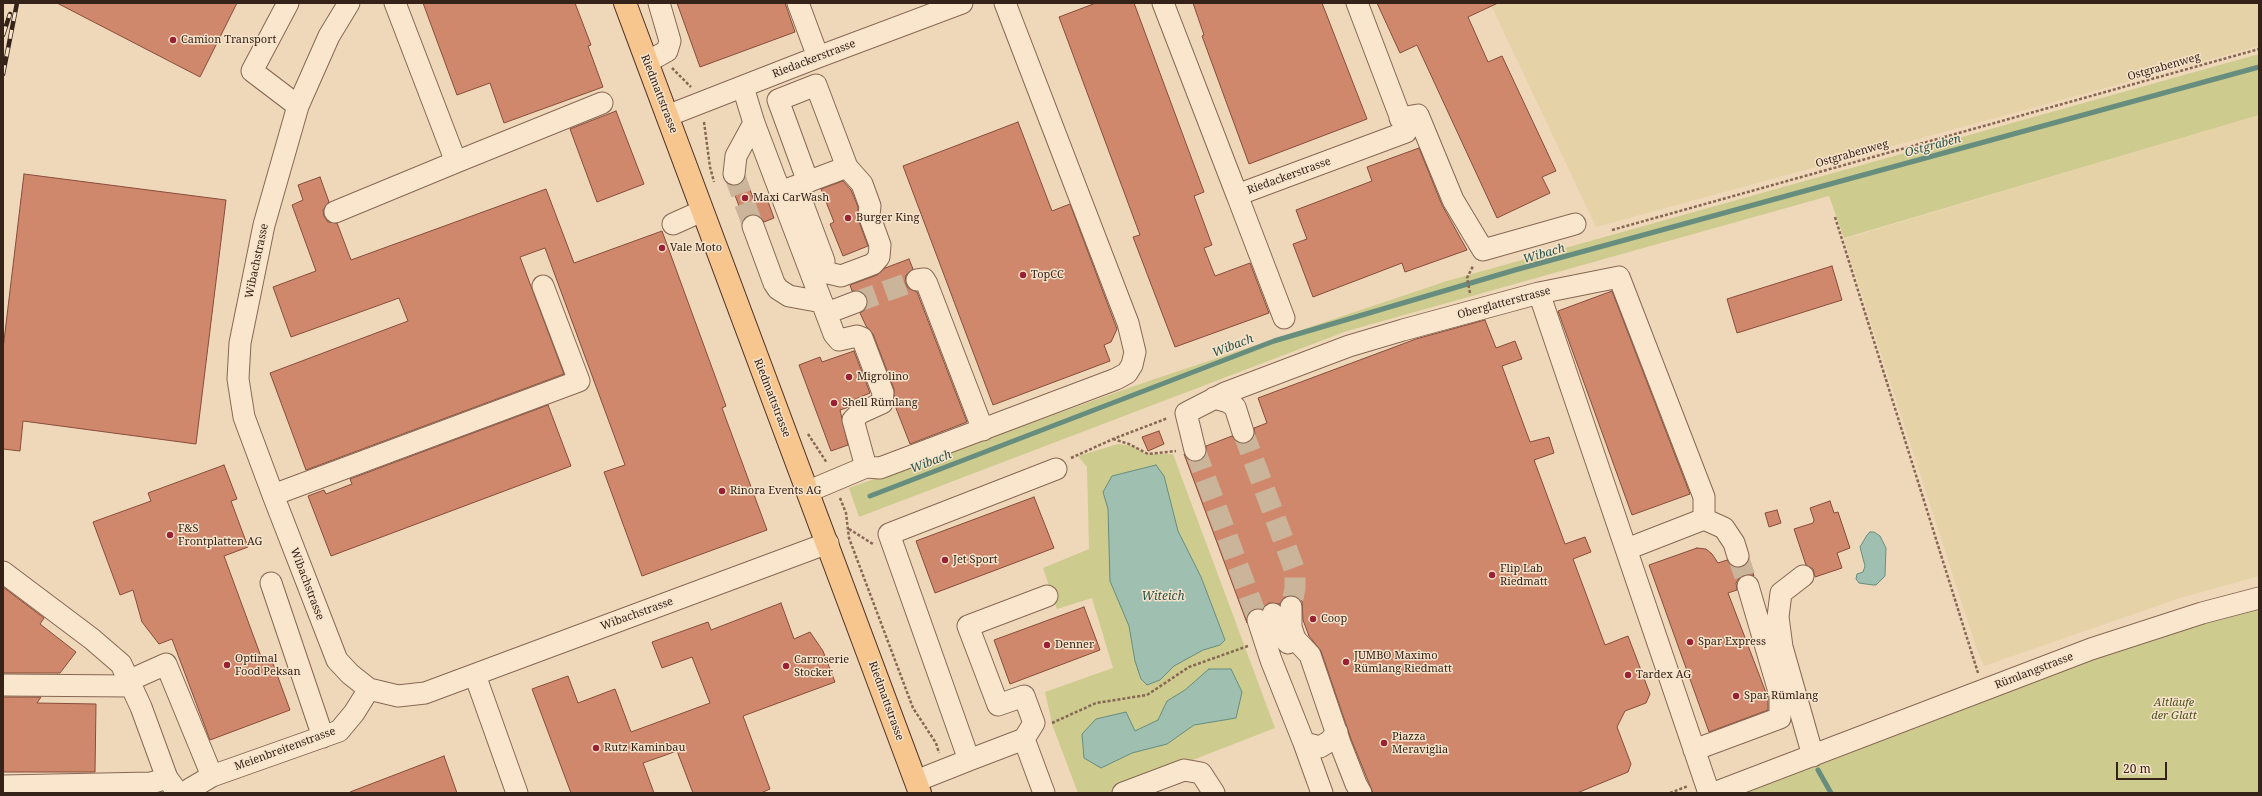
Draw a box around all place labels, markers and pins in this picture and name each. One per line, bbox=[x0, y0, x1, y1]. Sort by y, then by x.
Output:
place label: Camion Transport bbox=[181, 33, 276, 47]
marker: Camion Transport bbox=[168, 35, 178, 45]
place label: Maxi CarWash bbox=[753, 191, 829, 205]
marker: Maxi CarWash bbox=[740, 193, 750, 203]
place label: Burger King bbox=[856, 211, 919, 225]
marker: Burger King bbox=[843, 213, 853, 223]
place label: Vale Moto bbox=[670, 241, 722, 255]
marker: Vale Moto bbox=[657, 243, 667, 253]
place label: TopCC bbox=[1031, 268, 1064, 282]
marker: TopCC bbox=[1018, 270, 1028, 280]
place label: Migrolino bbox=[857, 370, 909, 384]
marker: Migrolino bbox=[844, 372, 854, 382]
place label: Shell Rümlang bbox=[842, 396, 918, 410]
marker: Shell Rümlang bbox=[829, 398, 839, 408]
place label: Rinora Events AG bbox=[730, 484, 821, 498]
marker: Rinora Events AG bbox=[717, 486, 727, 496]
place label: F&S Frontplatten AG bbox=[178, 522, 262, 548]
marker: F&S Frontplatten AG bbox=[165, 530, 175, 540]
place label: Jet Sport bbox=[953, 553, 998, 567]
marker: Jet Sport bbox=[940, 555, 950, 565]
place label: Flip Lab Riedmatt bbox=[1500, 562, 1548, 588]
marker: Flip Lab Riedmatt bbox=[1487, 570, 1497, 580]
place label: Coop bbox=[1321, 612, 1347, 626]
marker: Coop bbox=[1308, 614, 1318, 624]
place label: Spar Express bbox=[1698, 635, 1766, 649]
marker: Spar Express bbox=[1685, 637, 1695, 647]
place label: Denner bbox=[1055, 638, 1094, 652]
marker: Denner bbox=[1042, 640, 1052, 650]
place label: JUMBO Maximo Rümlang Riedmatt bbox=[1354, 649, 1452, 675]
place label: Optimal Food Peksan bbox=[235, 652, 301, 678]
place label: Carroserie Stocker bbox=[794, 653, 849, 679]
marker: JUMBO Maximo Rümlang Riedmatt bbox=[1341, 657, 1351, 667]
marker: Optimal Food Peksan bbox=[222, 660, 232, 670]
marker: Carroserie Stocker bbox=[781, 661, 791, 671]
place label: Tardex AG bbox=[1636, 668, 1691, 682]
marker: Tardex AG bbox=[1623, 670, 1633, 680]
place label: Spar Rümlang bbox=[1744, 689, 1818, 703]
marker: Spar Rümlang bbox=[1731, 691, 1741, 701]
place label: Piazza Meraviglia bbox=[1392, 730, 1448, 756]
marker: Piazza Meraviglia bbox=[1379, 738, 1389, 748]
place label: Rutz Kaminbau bbox=[604, 741, 685, 755]
marker: Rutz Kaminbau bbox=[591, 743, 601, 753]

